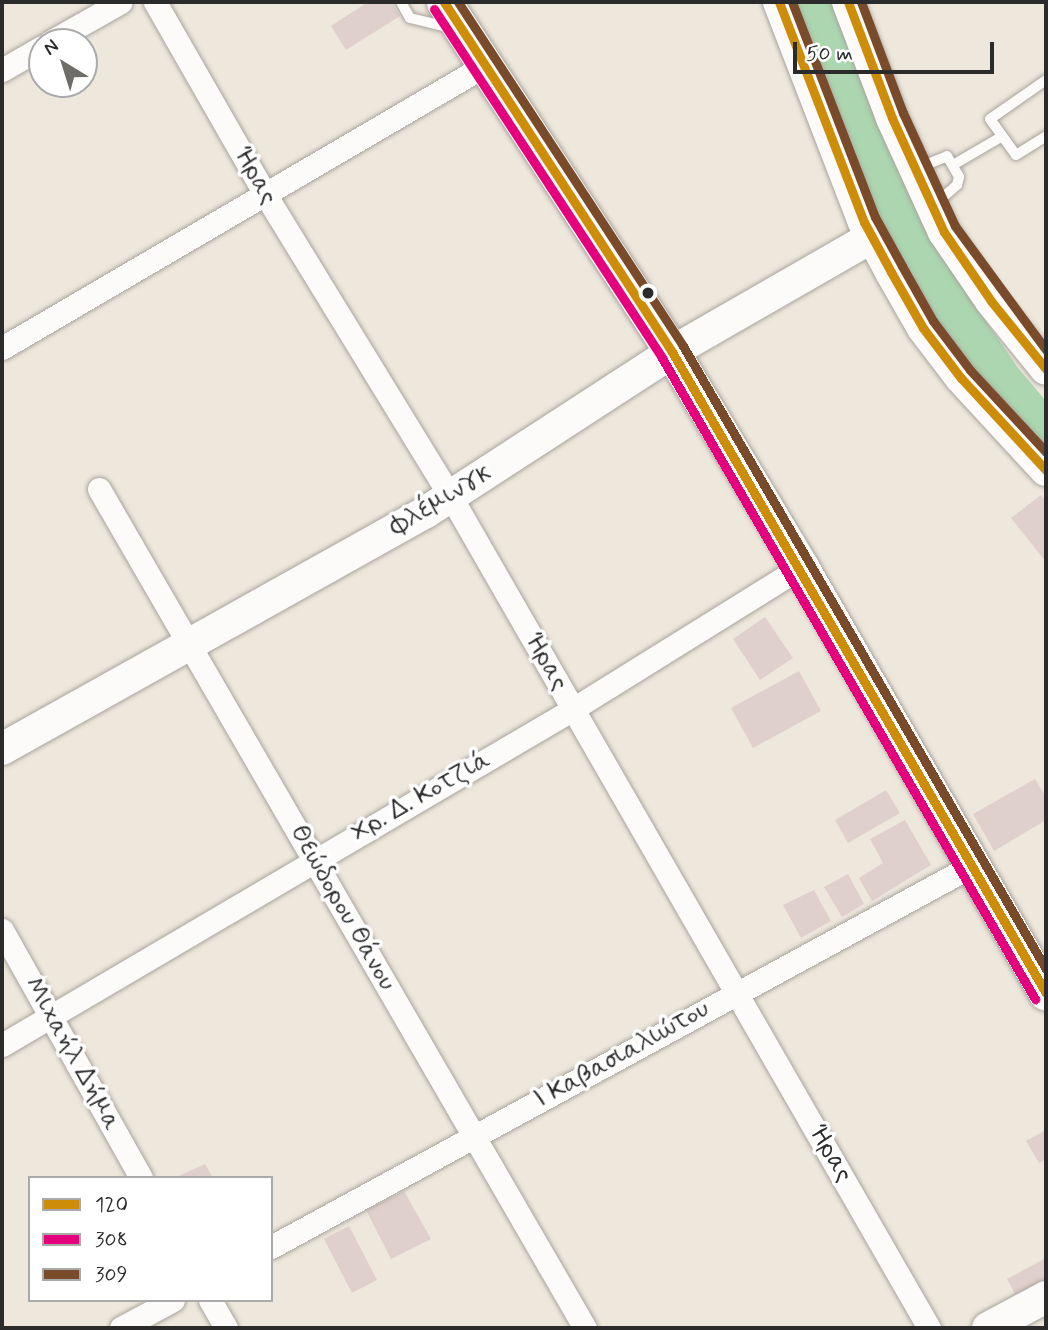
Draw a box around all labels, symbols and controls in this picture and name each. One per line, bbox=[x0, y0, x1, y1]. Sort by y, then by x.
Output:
north arrow bbox=[28, 28, 98, 98]
scale bar bbox=[796, 28, 997, 72]
text: N bbox=[38, 34, 64, 61]
text: 50 m bbox=[806, 40, 853, 68]
street label: Ήρας bbox=[226, 142, 284, 210]
unlabelled marker bbox=[641, 286, 655, 300]
street label: Φλέμινγκ bbox=[385, 459, 497, 543]
street label: Ήρας bbox=[517, 628, 575, 696]
street label: Χρ. Δ. Κοτζιά bbox=[346, 745, 496, 849]
street label: Θεώδορου Θάνου bbox=[282, 820, 402, 996]
street label: Μιχαήλ Δήμα bbox=[17, 972, 127, 1136]
street label: Ι Καβασιαλιώτου bbox=[529, 994, 715, 1116]
street label: Ήρας bbox=[801, 1120, 859, 1188]
legend bbox=[28, 1176, 273, 1302]
text: 120 bbox=[95, 1191, 128, 1219]
text: 308 bbox=[95, 1226, 128, 1254]
text: 309 bbox=[95, 1261, 128, 1289]

